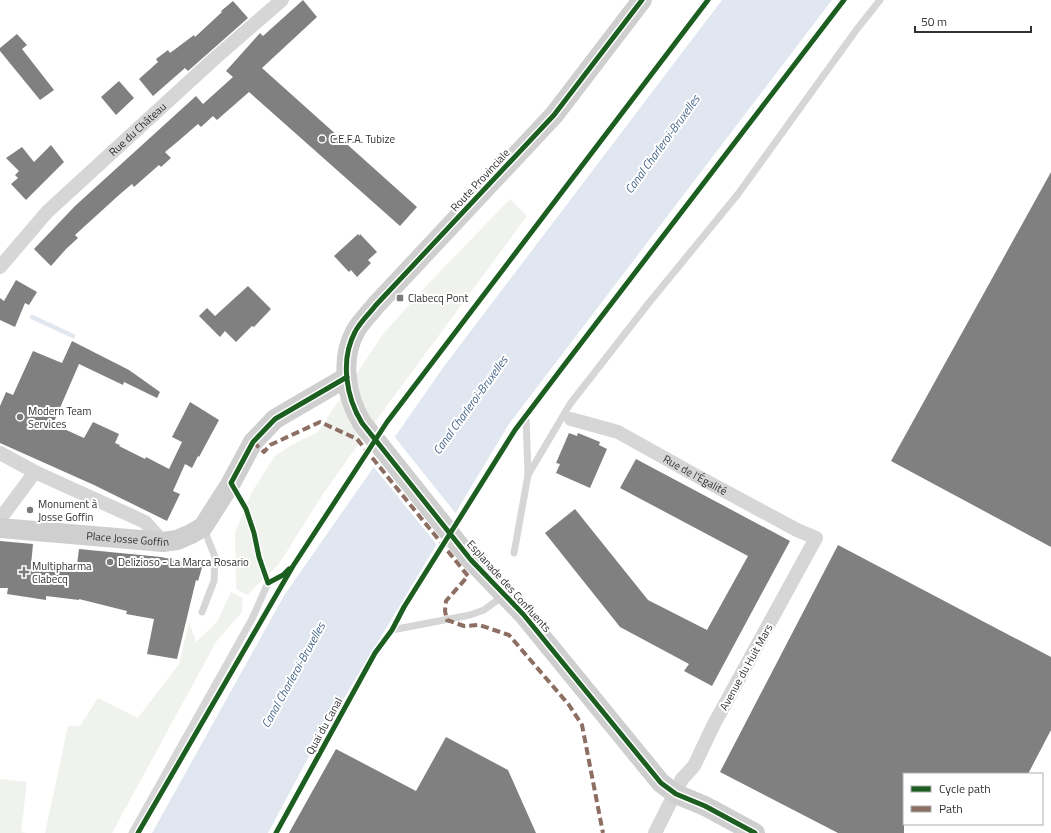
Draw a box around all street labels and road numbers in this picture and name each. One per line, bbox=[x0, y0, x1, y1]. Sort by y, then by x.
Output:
street label: Rue du Château bbox=[105, 99, 170, 160]
street label: Route Provinciale bbox=[447, 145, 514, 215]
street label: Rue de l'Égalité bbox=[660, 451, 730, 499]
street label: Place Josse Goffin bbox=[86, 527, 170, 550]
street label: Esplanade des Confluents bbox=[463, 536, 555, 636]
street label: Avenue du Huit Mars bbox=[716, 621, 776, 713]
street label: Quai du Canal bbox=[302, 695, 346, 757]

